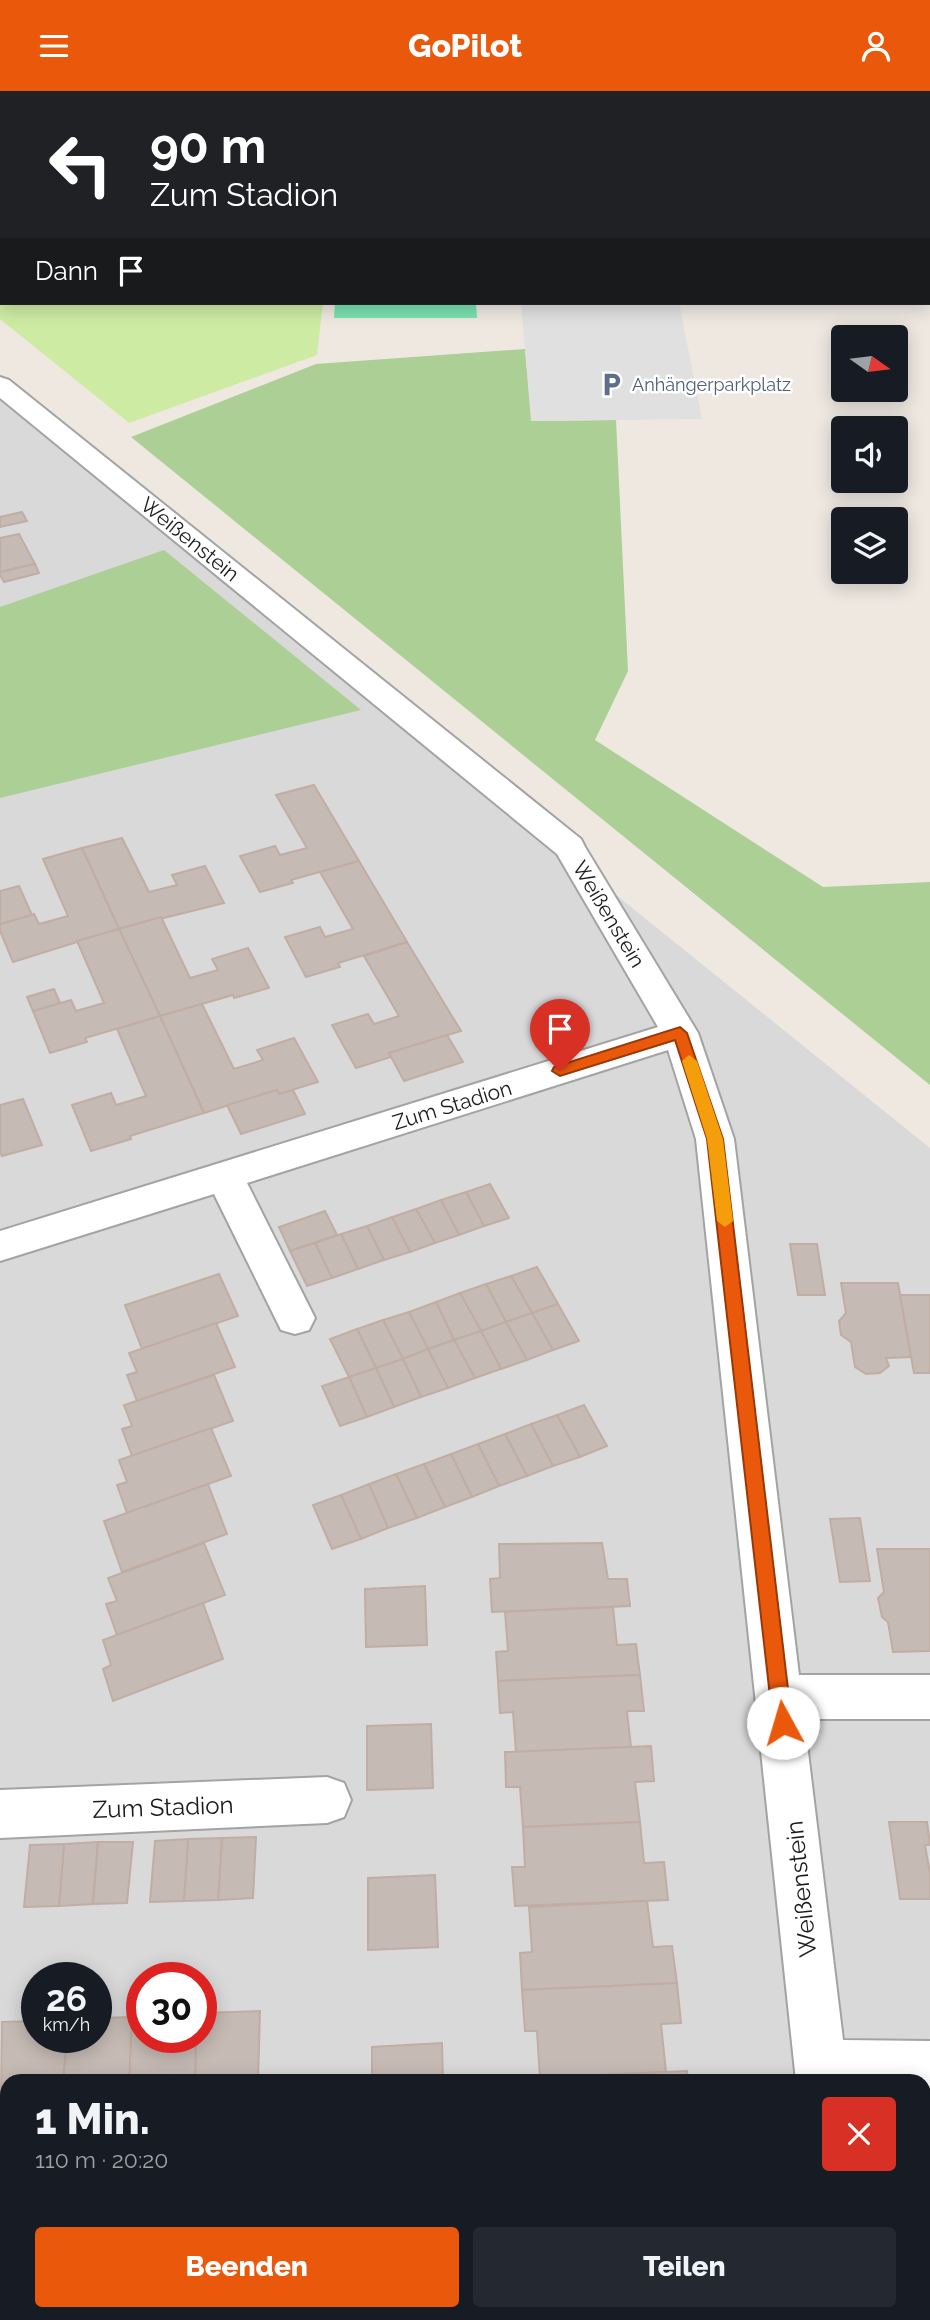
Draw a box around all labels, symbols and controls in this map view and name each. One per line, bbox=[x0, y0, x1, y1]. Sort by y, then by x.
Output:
icon: menu bbox=[35, 27, 73, 65]
text: GoPilot bbox=[408, 27, 522, 64]
icon: person bbox=[857, 27, 895, 65]
text: 90 m bbox=[150, 117, 266, 174]
icon: left bbox=[35, 119, 126, 210]
text: Zum Stadion bbox=[150, 176, 338, 213]
icon: arrive bbox=[112, 252, 150, 290]
text: Dann bbox=[35, 256, 98, 286]
north arrow bbox=[831, 325, 908, 403]
map controls bbox=[831, 325, 908, 584]
parking icon: Anhängerparkplatz bbox=[598, 370, 626, 398]
place label: Anhängerparkplatz bbox=[632, 374, 791, 395]
button: sound bbox=[831, 416, 908, 493]
street label: Weißenstein bbox=[136, 492, 244, 586]
button: layers bbox=[831, 507, 908, 584]
street label: Weißenstein bbox=[567, 856, 651, 972]
pin bbox=[530, 999, 590, 1071]
icon: arrive bbox=[541, 1010, 579, 1048]
street label: Zum Stadion bbox=[389, 1075, 515, 1135]
position arrow bbox=[746, 1686, 820, 1760]
street label: Zum Stadion bbox=[92, 1790, 234, 1824]
street label: Weißenstein bbox=[779, 1819, 823, 1959]
speed limit sign: 30 bbox=[126, 1962, 217, 2053]
text: 26 bbox=[46, 1978, 87, 2019]
text: km/h bbox=[43, 2014, 90, 2035]
text: 1 Min. bbox=[35, 2095, 150, 2144]
button: close bbox=[822, 2097, 896, 2171]
text: 110 m · 20:20 bbox=[35, 2146, 168, 2173]
button: Beenden bbox=[35, 2227, 459, 2307]
button: Teilen bbox=[473, 2227, 896, 2307]

